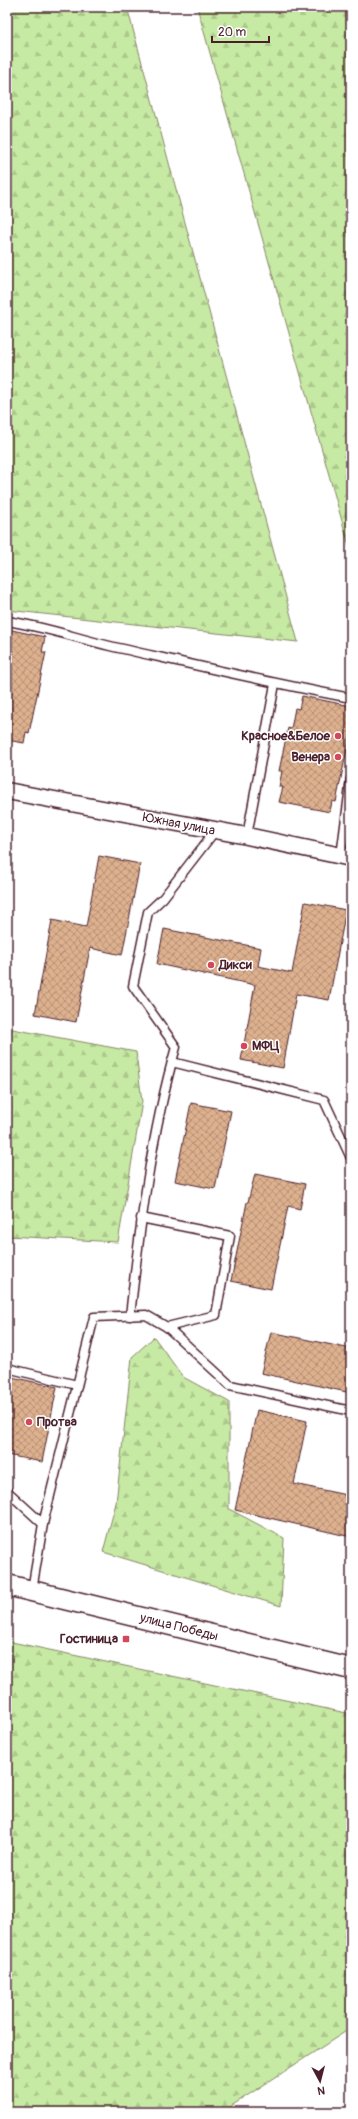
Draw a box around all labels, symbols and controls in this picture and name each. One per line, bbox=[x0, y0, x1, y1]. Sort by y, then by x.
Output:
scale bar bbox=[212, 18, 269, 44]
text: 20 m bbox=[218, 25, 247, 40]
place label: Красное&Белое bbox=[241, 728, 331, 744]
marker: Красное&Белое bbox=[333, 731, 343, 741]
place label: Венера bbox=[291, 749, 330, 765]
marker: Венера bbox=[333, 752, 343, 762]
street label: Южная улица bbox=[141, 809, 217, 839]
place label: Дикси bbox=[218, 957, 252, 973]
marker: Дикси bbox=[206, 960, 216, 970]
place label: МФЦ bbox=[252, 1038, 280, 1054]
marker: МФЦ bbox=[239, 1041, 249, 1051]
place label: Протва bbox=[37, 1414, 77, 1430]
marker: Протва bbox=[24, 1417, 34, 1427]
street label: улица Победы bbox=[137, 1609, 220, 1644]
place label: Гостиница bbox=[60, 1631, 118, 1647]
marker: Гостиница bbox=[121, 1634, 131, 1644]
north arrow bbox=[300, 2061, 340, 2101]
text: N bbox=[316, 2084, 326, 2097]

